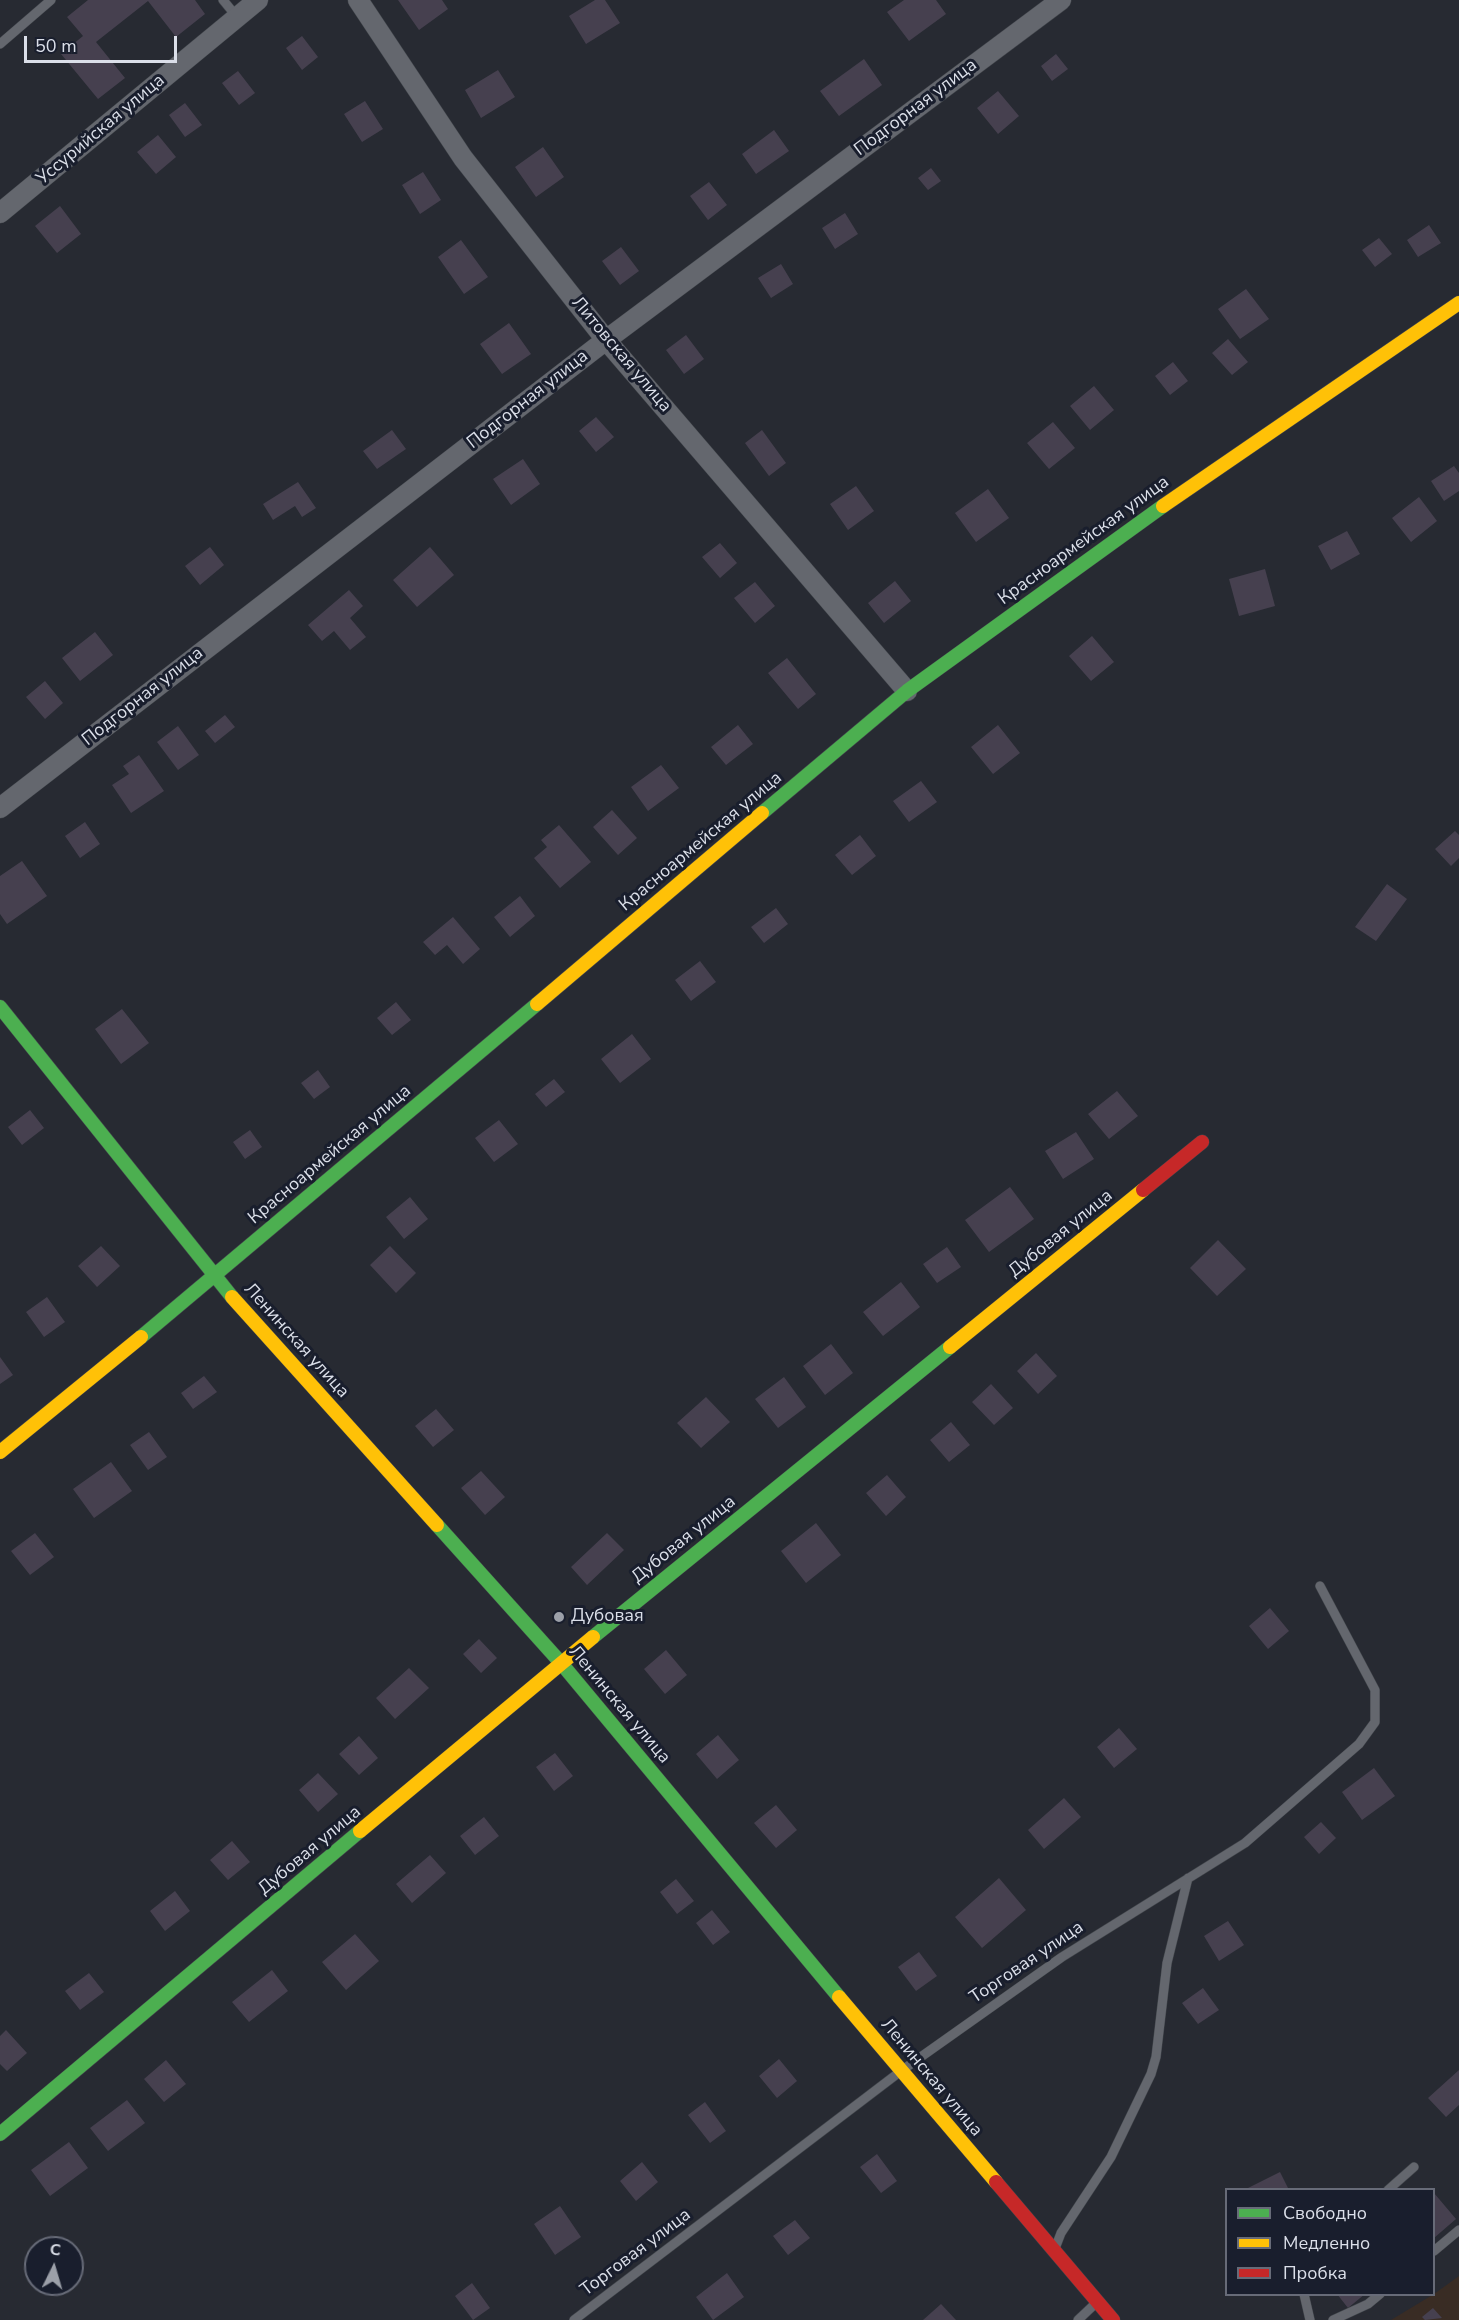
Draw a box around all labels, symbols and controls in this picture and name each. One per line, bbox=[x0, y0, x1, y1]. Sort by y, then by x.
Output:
scale bar bbox=[27, 24, 180, 62]
text: 50 m bbox=[35, 34, 77, 58]
street label: Подгорная улица bbox=[850, 55, 982, 161]
street label: Уссурийская улица bbox=[32, 70, 170, 190]
street label: Литовская улица bbox=[566, 293, 676, 417]
street label: Подгорная улица bbox=[463, 346, 593, 454]
street label: Красноармейская улица bbox=[994, 472, 1174, 610]
street label: Подгорная улица bbox=[78, 643, 208, 751]
street label: Красноармейская улица bbox=[615, 768, 787, 916]
street label: Красноармейская улица bbox=[244, 1081, 416, 1229]
street label: Дубовая улица bbox=[1005, 1185, 1117, 1283]
street label: Ленинская улица bbox=[239, 1279, 353, 1403]
street label: Дубовая улица bbox=[628, 1491, 740, 1589]
place label: Дубовая bbox=[571, 1606, 644, 1628]
marker: Дубовая bbox=[552, 1610, 566, 1624]
street label: Ленинская улица bbox=[563, 1642, 675, 1768]
street label: Дубовая улица bbox=[254, 1802, 366, 1900]
street label: Торговая улица bbox=[966, 1917, 1088, 2009]
street label: Ленинская улица bbox=[875, 2015, 987, 2141]
legend bbox=[1225, 2188, 1435, 2296]
text: Свободно bbox=[1283, 2201, 1367, 2225]
street label: Торговая улица bbox=[577, 2205, 695, 2301]
text: Медленно bbox=[1283, 2231, 1370, 2255]
north arrow bbox=[24, 2236, 84, 2296]
text: С bbox=[49, 2239, 62, 2261]
text: Пробка bbox=[1283, 2261, 1347, 2285]

